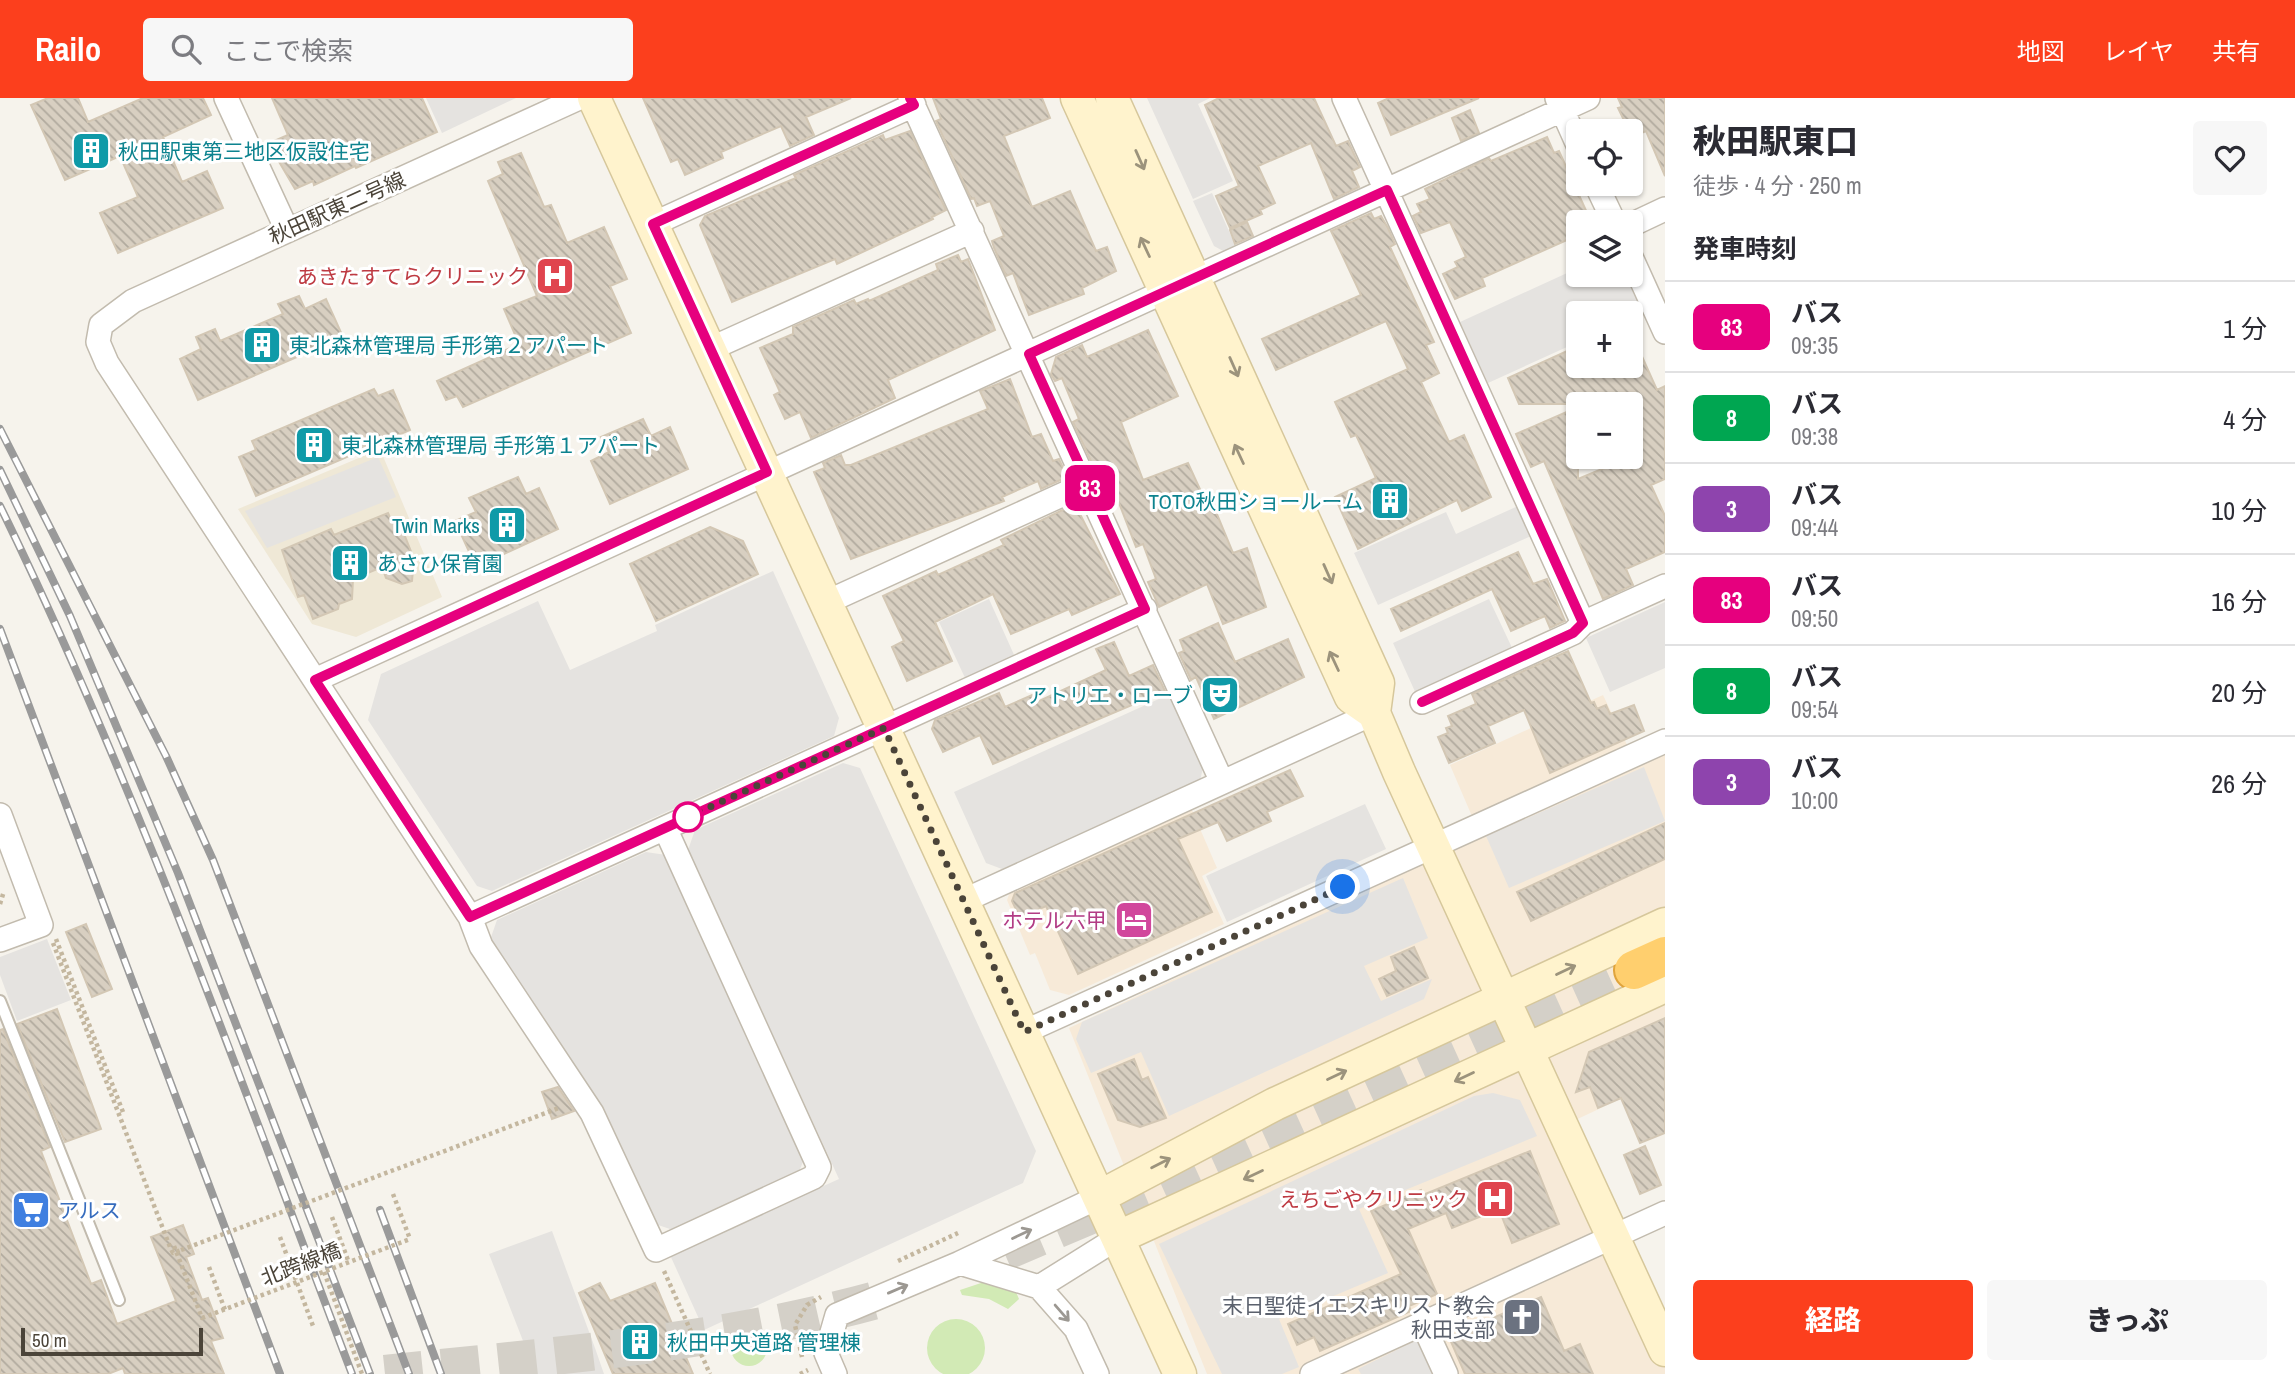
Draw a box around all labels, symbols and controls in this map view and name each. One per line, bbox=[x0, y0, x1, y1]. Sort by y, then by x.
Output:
search box bbox=[143, 18, 633, 81]
text: Railo bbox=[35, 27, 101, 71]
icon: search bbox=[167, 30, 205, 68]
text: ここで検索 bbox=[223, 33, 353, 68]
text: 地図 bbox=[2017, 35, 2065, 67]
text: レイヤ bbox=[2103, 35, 2174, 67]
text: 共有 bbox=[2212, 35, 2260, 67]
map controls bbox=[1566, 119, 1643, 469]
button: locate bbox=[1566, 119, 1643, 196]
text: 秋田駅東口 bbox=[1693, 119, 1858, 163]
button: heart bbox=[2193, 121, 2267, 195]
building icon: 秋田駅東第三地区仮設住宅 bbox=[70, 130, 112, 172]
place label: 秋田駅東第三地区仮設住宅 bbox=[118, 137, 370, 166]
one-way arrow bbox=[1134, 149, 1147, 170]
street label: 秋田駅東二号線 bbox=[264, 165, 410, 251]
text: 徒歩 · 4 分 · 250 m bbox=[1693, 170, 1862, 201]
button: layers bbox=[1566, 210, 1643, 287]
text: 発車時刻 bbox=[1693, 231, 1797, 266]
one-way arrow bbox=[1138, 237, 1151, 258]
hospital icon: あきたすてらクリニック bbox=[534, 255, 576, 297]
place label: あきたすてらクリニック bbox=[297, 262, 528, 291]
text: バス bbox=[1791, 295, 1843, 330]
button: + bbox=[1566, 301, 1643, 378]
text: 83 bbox=[1721, 311, 1742, 343]
text: 1 分 bbox=[2223, 311, 2267, 346]
building icon: 東北森林管理局 手形第２アパート bbox=[241, 324, 283, 366]
text: 09:35 bbox=[1791, 330, 1838, 361]
place label: 東北森林管理局 手形第２アパート bbox=[289, 331, 608, 360]
one-way arrow bbox=[1228, 356, 1241, 377]
text: バス bbox=[1791, 386, 1843, 421]
button: − bbox=[1566, 392, 1643, 469]
text: 8 bbox=[1726, 402, 1737, 434]
text: 4 分 bbox=[2223, 402, 2267, 437]
text: 09:38 bbox=[1791, 421, 1838, 452]
building icon: 東北森林管理局 手形第１アパート bbox=[293, 424, 335, 466]
place label: 東北森林管理局 手形第１アパート bbox=[341, 431, 660, 460]
one-way arrow bbox=[1232, 444, 1245, 465]
line badge: 83 bbox=[1058, 465, 1122, 511]
text: 83 bbox=[1079, 472, 1101, 504]
text: バス bbox=[1791, 477, 1843, 512]
building icon: TOTO秋田ショールーム bbox=[1369, 480, 1411, 522]
place label: TOTO秋田ショールーム bbox=[1148, 487, 1363, 516]
text: 3 bbox=[1726, 493, 1737, 525]
text: 10 分 bbox=[2211, 493, 2267, 528]
building icon: Twin Marks bbox=[486, 504, 528, 546]
place label: Twin Marks bbox=[392, 511, 480, 540]
text: 09:44 bbox=[1791, 512, 1838, 543]
building icon: あさひ保育園 bbox=[329, 542, 371, 584]
place label: あさひ保育園 bbox=[377, 549, 503, 578]
one-way arrow bbox=[1322, 563, 1335, 585]
text: バス bbox=[1791, 568, 1843, 603]
text: 83 bbox=[1721, 584, 1742, 616]
text: 16 分 bbox=[2211, 584, 2267, 619]
text: 09:50 bbox=[1791, 603, 1838, 634]
one-way arrow bbox=[1327, 651, 1340, 672]
text: バス bbox=[1791, 659, 1843, 694]
theatre icon: アトリエ・ローブ bbox=[1199, 674, 1241, 716]
text: 8 bbox=[1726, 675, 1737, 707]
text: 20 分 bbox=[2211, 675, 2267, 710]
place label: アトリエ・ローブ bbox=[1026, 681, 1193, 710]
text: 09:54 bbox=[1791, 694, 1838, 725]
text: バス bbox=[1791, 750, 1843, 785]
text: 3 bbox=[1726, 766, 1737, 798]
text: 26 分 bbox=[2211, 766, 2267, 801]
text: 10:00 bbox=[1791, 785, 1838, 816]
unlabelled marker bbox=[673, 802, 703, 832]
your location bbox=[1325, 869, 1360, 904]
hotel icon: ホテル六甲 bbox=[1113, 899, 1155, 941]
place label: ホテル六甲 bbox=[1002, 906, 1107, 935]
one-way arrow bbox=[1555, 963, 1576, 976]
one-way arrow bbox=[1326, 1068, 1348, 1081]
one-way arrow bbox=[1454, 1071, 1475, 1084]
one-way arrow bbox=[1150, 1155, 1171, 1169]
one-way arrow bbox=[1243, 1169, 1264, 1183]
hospital icon: えちごやクリニック bbox=[1474, 1178, 1516, 1220]
place label: えちごやクリニック bbox=[1279, 1185, 1468, 1214]
supermarket icon: アルス bbox=[10, 1189, 52, 1231]
place label: アルス bbox=[58, 1196, 121, 1225]
one-way arrow bbox=[1011, 1227, 1032, 1240]
street label: 北跨線橋 bbox=[257, 1235, 345, 1293]
button: 経路 bbox=[1693, 1280, 1973, 1360]
button: きっぷ bbox=[1987, 1280, 2267, 1360]
one-way arrow bbox=[887, 1282, 909, 1295]
place label: 末日聖徒イエスキリスト教会 秋田支部 bbox=[1222, 1291, 1495, 1344]
church icon: 末日聖徒イエスキリスト教会 秋田支部 bbox=[1501, 1296, 1543, 1338]
one-way arrow bbox=[1054, 1303, 1070, 1321]
building icon: 秋田中央道路 管理棟 bbox=[619, 1321, 661, 1363]
scale bar bbox=[21, 1325, 203, 1357]
text: 50 m bbox=[32, 1327, 67, 1353]
place label: 秋田中央道路 管理棟 bbox=[667, 1328, 861, 1357]

